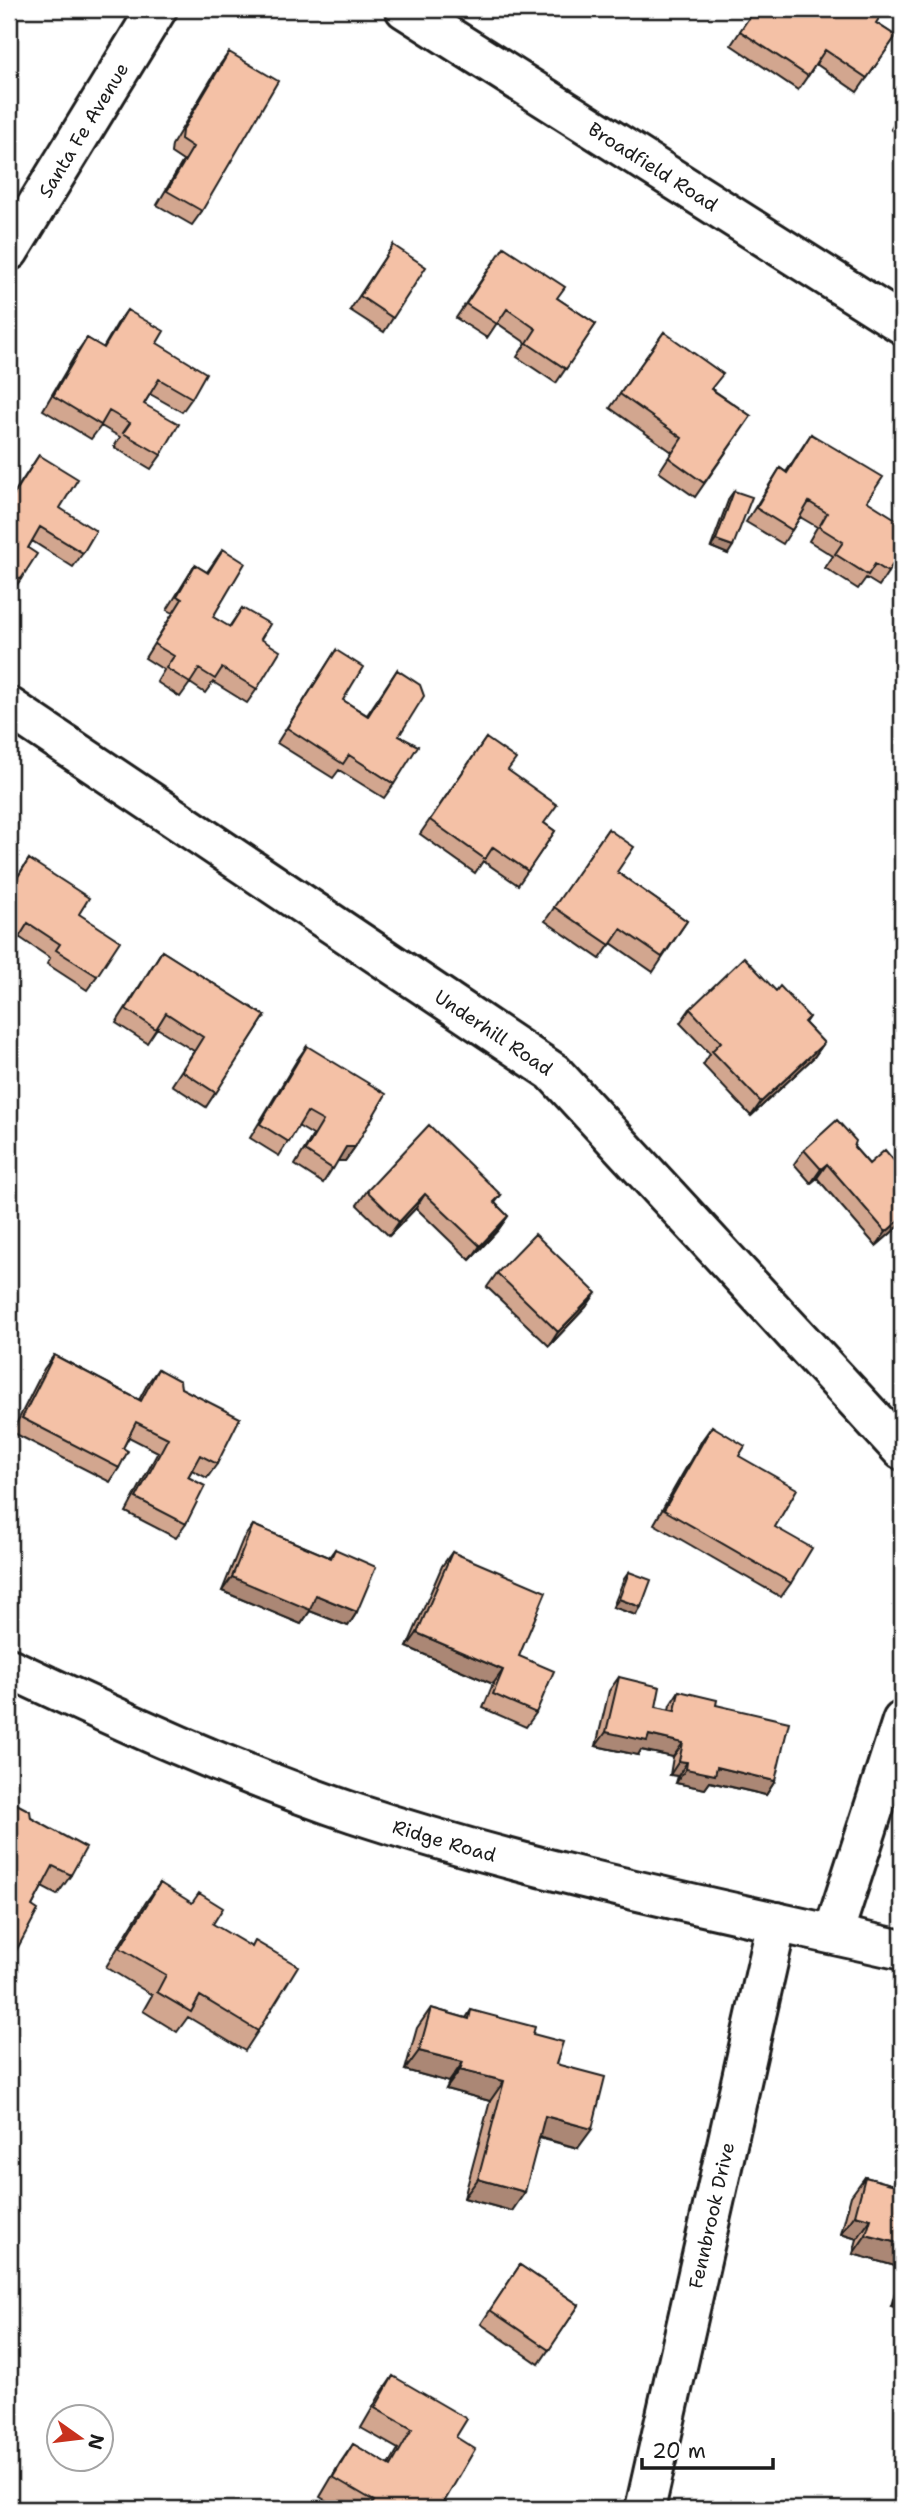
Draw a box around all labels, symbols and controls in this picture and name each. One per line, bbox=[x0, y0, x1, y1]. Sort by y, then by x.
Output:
street label: Santa Fe Avenue bbox=[33, 58, 134, 202]
street label: Broadfield Road bbox=[583, 116, 723, 217]
street label: Underhill Road bbox=[430, 984, 558, 1081]
street label: Ridge Road bbox=[389, 1814, 499, 1868]
street label: Fennbrook Drive bbox=[683, 2140, 740, 2291]
north arrow bbox=[46, 2402, 116, 2472]
scale bar bbox=[642, 2427, 773, 2471]
text: N bbox=[82, 2432, 110, 2452]
text: 20 m bbox=[652, 2437, 706, 2465]

